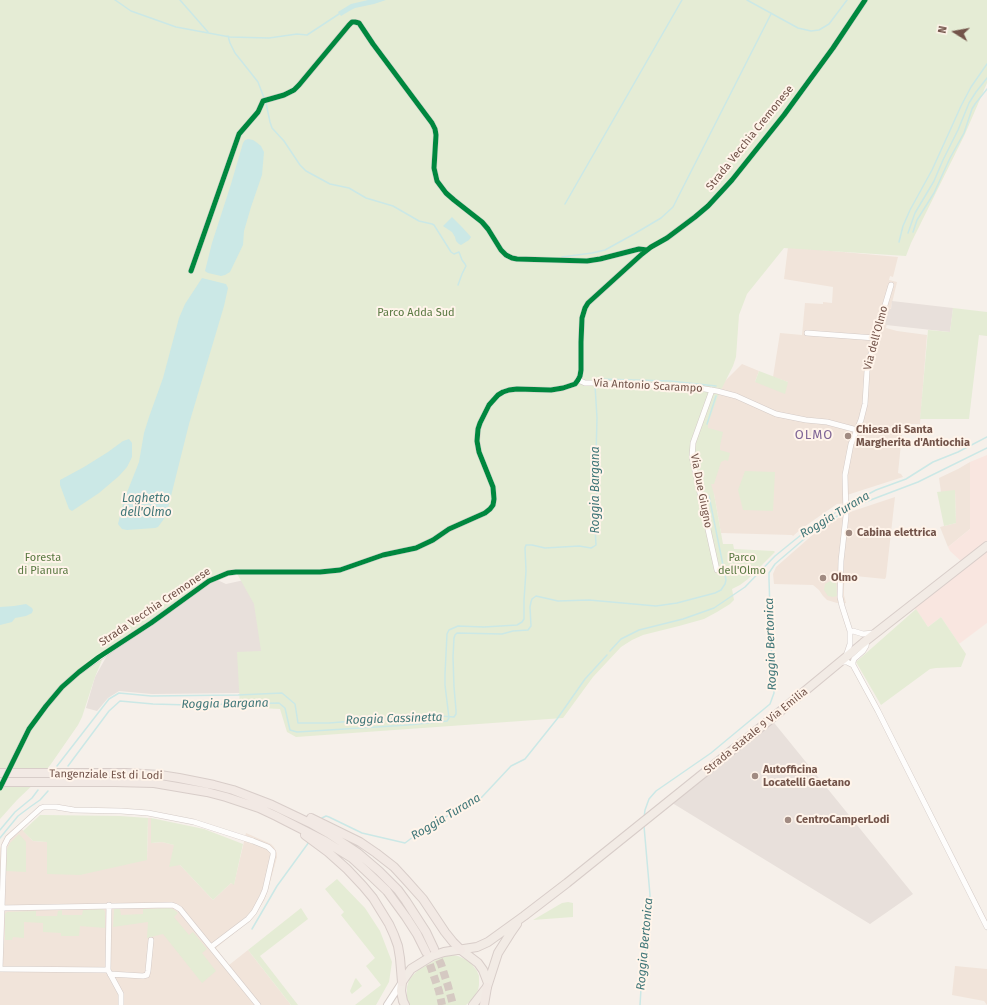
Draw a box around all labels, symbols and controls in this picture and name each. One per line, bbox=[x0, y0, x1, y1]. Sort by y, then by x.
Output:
north arrow bbox=[935, 12, 975, 52]
text: N bbox=[936, 25, 950, 34]
street label: Strada Vecchia Cremonese bbox=[704, 83, 796, 193]
street label: Via dell’Olmo bbox=[861, 304, 891, 372]
park label: Parco Adda Sud bbox=[377, 306, 455, 320]
street label: Via Antonio Scarampo bbox=[593, 377, 703, 395]
place label: Chiesa di Santa Margherita d'Antiochia bbox=[856, 423, 970, 449]
district label: OLMO bbox=[795, 427, 833, 443]
marker: Chiesa di Santa Margherita d'Antiochia bbox=[843, 431, 853, 441]
water label: Roggia Bargana bbox=[589, 447, 603, 533]
street label: Via Due Giugno bbox=[687, 453, 715, 529]
water label: Roggia Turana bbox=[798, 489, 872, 541]
water label: Laghetto dell'Olmo bbox=[120, 492, 172, 520]
place label: Cabina elettrica bbox=[857, 526, 936, 540]
marker: Cabina elettrica bbox=[844, 528, 854, 538]
park label: Foresta di Pianura bbox=[18, 551, 68, 577]
park label: Parco dell'Olmo bbox=[718, 551, 766, 577]
street label: Strada Vecchia Cremonese bbox=[97, 565, 213, 649]
place label: Olmo bbox=[831, 571, 858, 585]
marker: Olmo bbox=[818, 573, 828, 583]
water label: Roggia Bertonica bbox=[762, 597, 780, 691]
street label: Strada statale 9 Via Emilia bbox=[701, 685, 811, 777]
water label: Roggia Bargana bbox=[181, 696, 269, 712]
water label: Roggia Cassinetta bbox=[345, 710, 443, 728]
place label: Autofficina Locatelli Gaetano bbox=[763, 763, 850, 789]
street label: Tangenziale Est di Lodi bbox=[49, 767, 163, 783]
marker: Autofficina Locatelli Gaetano bbox=[750, 771, 760, 781]
water label: Roggia Turana bbox=[409, 791, 483, 843]
place label: CentroCamperLodi bbox=[796, 813, 889, 827]
marker: CentroCamperLodi bbox=[783, 815, 793, 825]
water label: Roggia Bertonica bbox=[634, 897, 656, 991]

